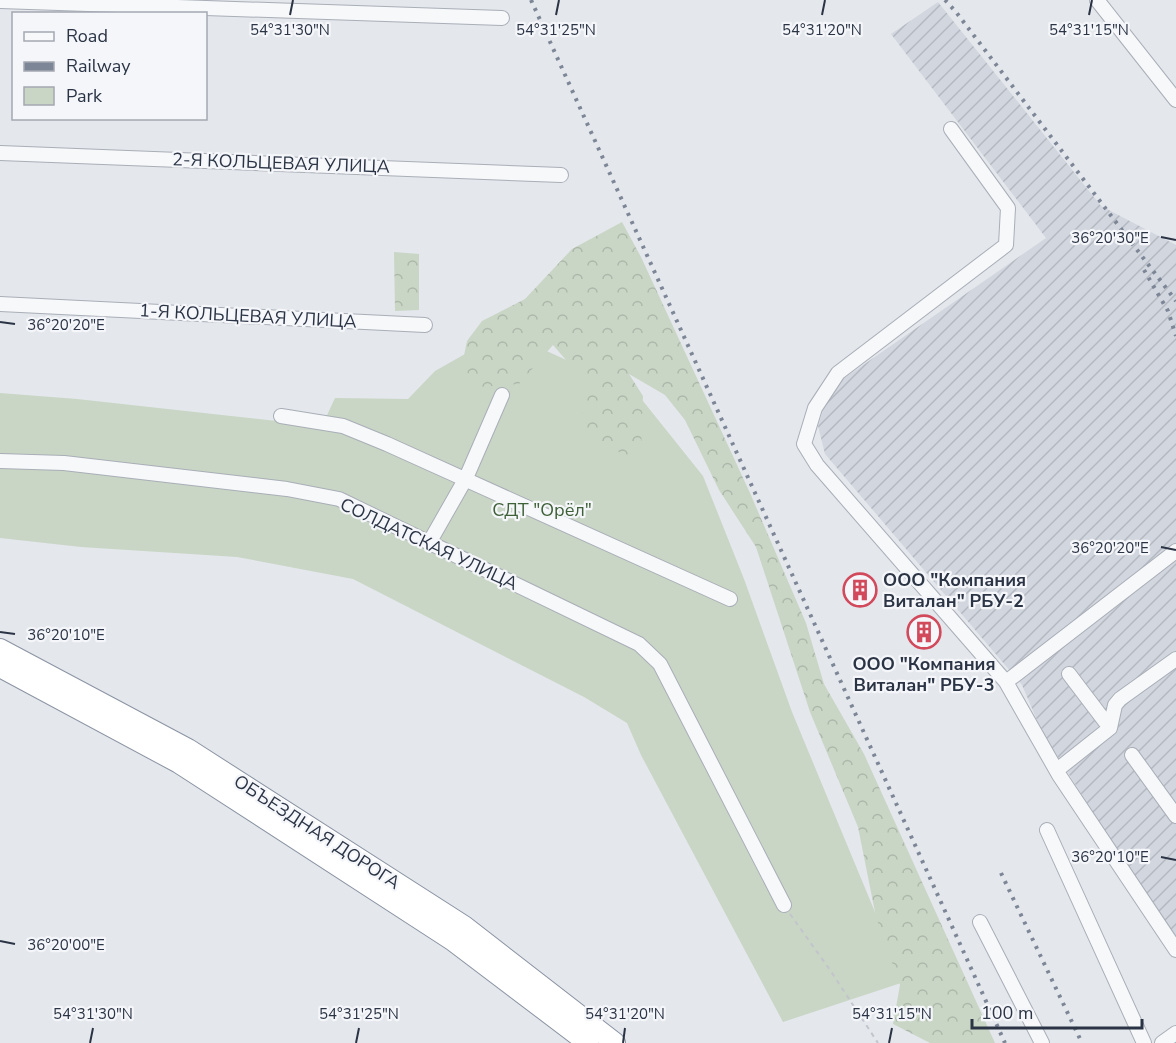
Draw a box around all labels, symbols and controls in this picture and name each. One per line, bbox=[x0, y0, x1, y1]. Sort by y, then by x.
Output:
legend bbox=[12, 12, 207, 120]
text: 54°31'30"N bbox=[250, 20, 330, 40]
text: 54°31'25"N bbox=[516, 20, 596, 40]
text: 54°31'20"N bbox=[782, 20, 862, 40]
text: 54°31'15"N bbox=[1049, 20, 1129, 40]
text: Road bbox=[66, 24, 108, 48]
text: Railway bbox=[66, 54, 131, 78]
text: Park bbox=[66, 84, 103, 108]
street label: 2-Я КОЛЬЦЕВАЯ УЛИЦА bbox=[172, 147, 390, 179]
text: 36°20'30"E bbox=[1071, 228, 1149, 248]
street label: 1-Я КОЛЬЦЕВАЯ УЛИЦА bbox=[139, 298, 357, 334]
text: 36°20'20"E bbox=[27, 315, 105, 335]
street label: СОЛДАТСКАЯ УЛИЦА bbox=[336, 492, 522, 596]
park label: СДТ "Орёл" bbox=[492, 498, 592, 522]
text: 36°20'20"E bbox=[1071, 538, 1149, 558]
place label: ООО "Компания Виталан" РБУ-2 bbox=[883, 568, 1026, 613]
building icon: ООО "Компания Виталан" РБУ-2 bbox=[842, 572, 878, 608]
building icon: ООО "Компания Виталан" РБУ-3 bbox=[906, 614, 942, 650]
text: 36°20'10"E bbox=[27, 625, 105, 645]
place label: ООО "Компания Виталан" РБУ-3 bbox=[852, 652, 996, 697]
street label: ОБЪЕЗДНАЯ ДОРОГА bbox=[229, 769, 405, 895]
text: 36°20'10"E bbox=[1071, 847, 1149, 867]
text: 36°20'00"E bbox=[27, 935, 105, 955]
scale bar bbox=[972, 992, 1142, 1030]
text: 100 m bbox=[981, 1001, 1033, 1025]
text: 54°31'30"N bbox=[53, 1004, 133, 1024]
text: 54°31'25"N bbox=[319, 1004, 399, 1024]
text: 54°31'20"N bbox=[585, 1004, 665, 1024]
text: 54°31'15"N bbox=[852, 1004, 932, 1024]

